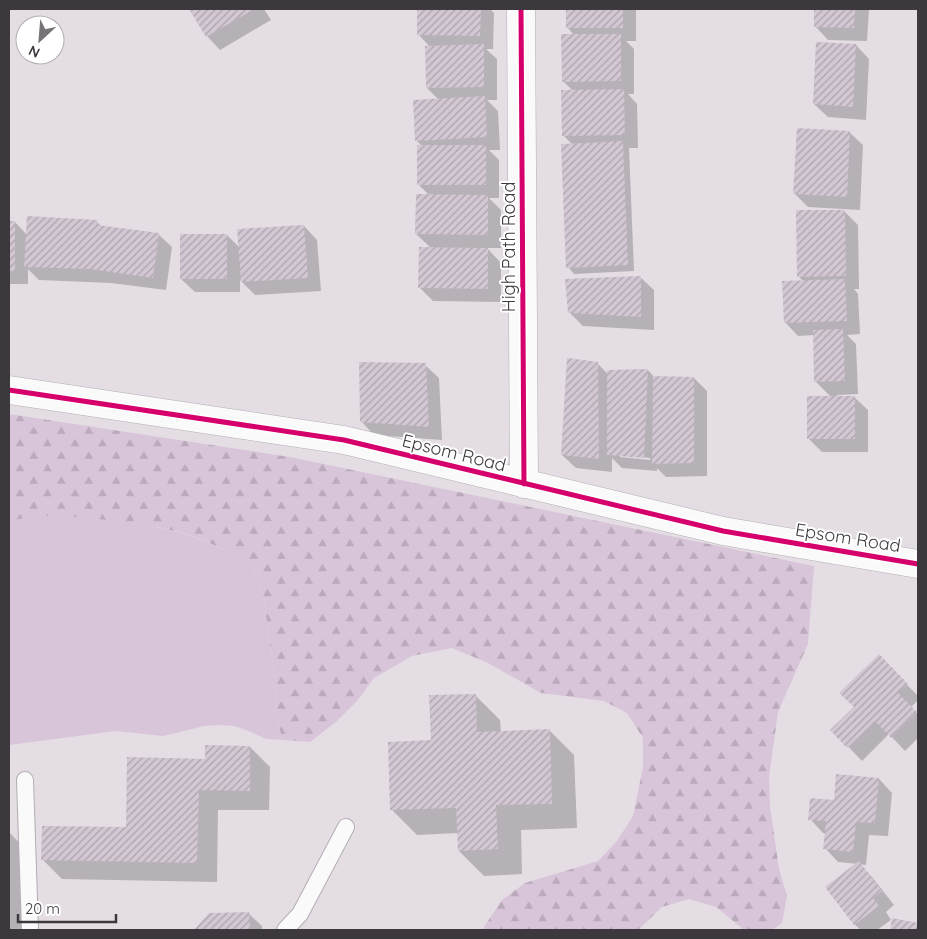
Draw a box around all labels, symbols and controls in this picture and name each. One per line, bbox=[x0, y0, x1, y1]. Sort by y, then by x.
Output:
north arrow bbox=[15, 15, 65, 65]
text: N bbox=[26, 41, 43, 62]
street label: High Path Road bbox=[497, 182, 520, 312]
street label: Epsom Road bbox=[400, 428, 509, 477]
street label: Epsom Road bbox=[794, 518, 902, 557]
scale bar bbox=[18, 892, 115, 924]
text: 20 m bbox=[25, 899, 60, 918]

